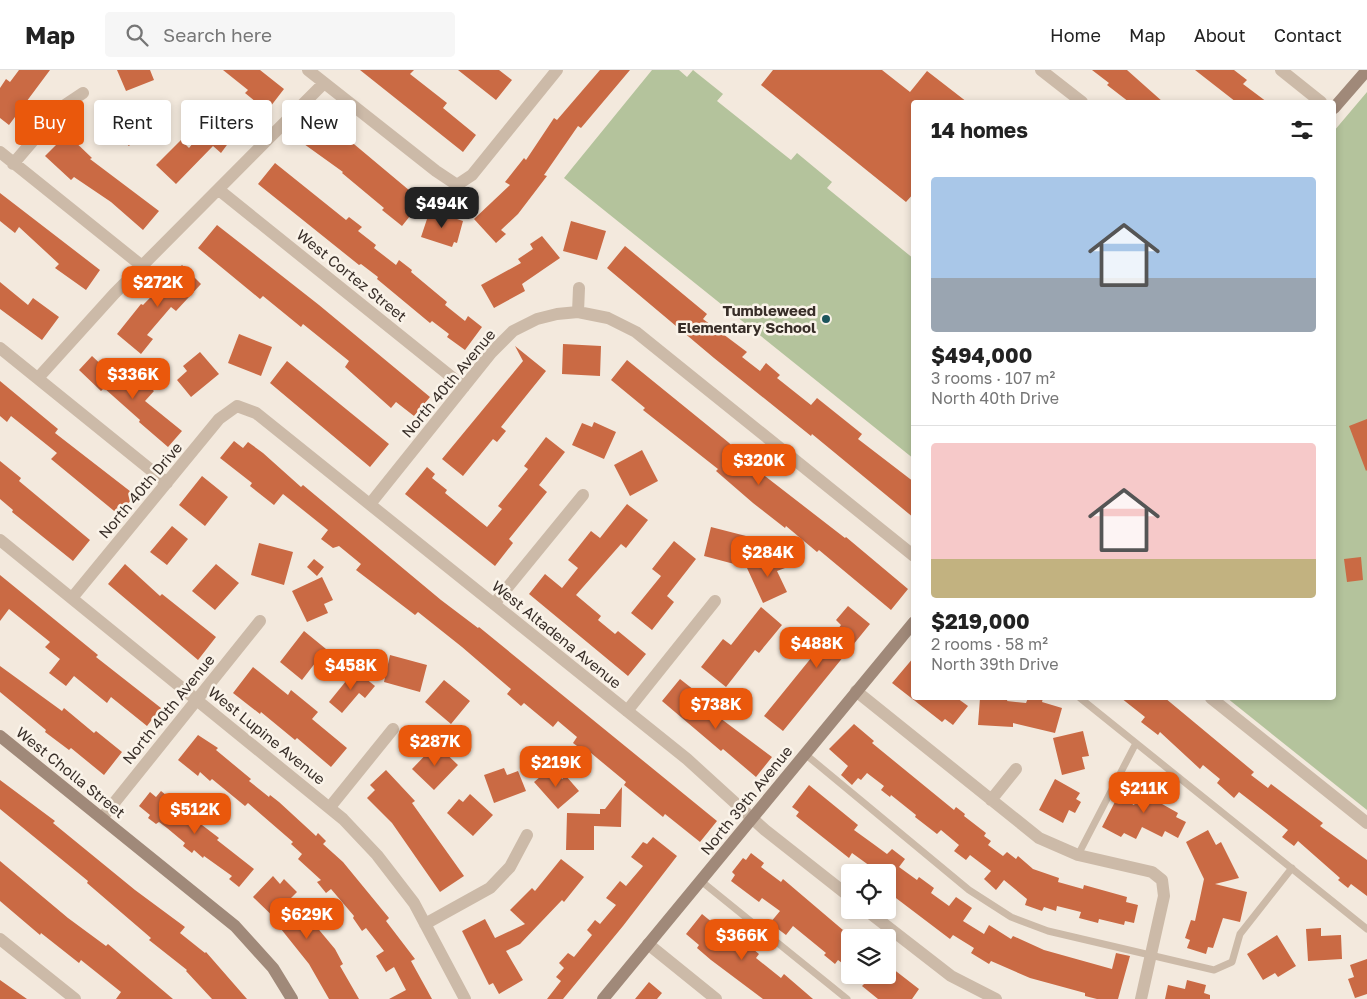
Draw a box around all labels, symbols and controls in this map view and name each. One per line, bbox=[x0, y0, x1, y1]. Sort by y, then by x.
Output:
search box bbox=[105, 12, 455, 57]
text: Map bbox=[25, 20, 75, 49]
icon: search bbox=[123, 21, 151, 49]
text: Search here bbox=[163, 23, 272, 46]
text: Home bbox=[1050, 24, 1101, 46]
text: Map bbox=[1129, 24, 1166, 46]
text: About bbox=[1194, 24, 1246, 46]
text: Contact bbox=[1274, 24, 1342, 46]
chip: Buy bbox=[15, 100, 84, 145]
chip: Rent bbox=[94, 100, 171, 145]
chip: Filters bbox=[181, 100, 272, 145]
chip: New bbox=[282, 100, 356, 145]
icon: filters bbox=[1288, 116, 1316, 144]
text: 14 homes bbox=[931, 117, 1028, 143]
pin: $494K bbox=[407, 186, 477, 229]
text: $494K bbox=[416, 193, 468, 213]
icon: home bbox=[1079, 210, 1169, 300]
street label: West Cortez Street bbox=[293, 225, 411, 325]
pin: $272K bbox=[123, 266, 193, 308]
text: $272K bbox=[133, 272, 183, 292]
place label: Tumbleweed Elementary School bbox=[677, 301, 816, 336]
marker: Tumbleweed Elementary School bbox=[820, 313, 832, 325]
street label: North 40th Avenue bbox=[397, 325, 499, 441]
text: $494,000 bbox=[931, 342, 1032, 368]
pin: $336K bbox=[98, 358, 168, 400]
text: $336K bbox=[107, 364, 159, 384]
text: 3 rooms · 107 m² bbox=[931, 368, 1055, 388]
text: North 40th Drive bbox=[931, 388, 1059, 408]
street label: North 40th Drive bbox=[94, 438, 186, 542]
pin: $320K bbox=[724, 444, 794, 486]
text: $320K bbox=[733, 450, 785, 470]
icon: home bbox=[1079, 475, 1169, 565]
pin: $284K bbox=[733, 536, 803, 578]
text: $284K bbox=[742, 542, 794, 562]
street label: West Altadena Avenue bbox=[489, 576, 626, 692]
text: $219,000 bbox=[931, 608, 1030, 634]
pin: $488K bbox=[782, 626, 852, 669]
text: $488K bbox=[791, 633, 843, 653]
text: 2 rooms · 58 m² bbox=[931, 634, 1048, 654]
pin: $458K bbox=[316, 648, 386, 691]
street label: North 40th Avenue bbox=[118, 650, 218, 767]
text: North 39th Drive bbox=[931, 654, 1059, 674]
text: $458K bbox=[325, 655, 377, 675]
street label: West Lupine Avenue bbox=[205, 682, 329, 788]
pin: $738K bbox=[681, 688, 751, 730]
text: $738K bbox=[690, 694, 742, 714]
street label: West Cholla Street bbox=[13, 723, 129, 821]
pin: $287K bbox=[400, 724, 470, 767]
text: $287K bbox=[409, 731, 461, 751]
street label: North 39th Avenue bbox=[696, 742, 796, 858]
pin: $219K bbox=[521, 746, 591, 788]
text: $219K bbox=[531, 752, 581, 772]
pin: $211K bbox=[1109, 772, 1179, 814]
text: $211K bbox=[1120, 778, 1168, 798]
pin: $512K bbox=[160, 792, 230, 835]
text: $512K bbox=[170, 799, 220, 819]
map controls bbox=[841, 864, 896, 984]
button: locate bbox=[841, 864, 896, 919]
pin: $629K bbox=[272, 898, 342, 940]
text: $629K bbox=[281, 904, 333, 924]
pin: $366K bbox=[707, 918, 777, 961]
text: $366K bbox=[716, 925, 768, 945]
button: layers bbox=[841, 929, 896, 984]

